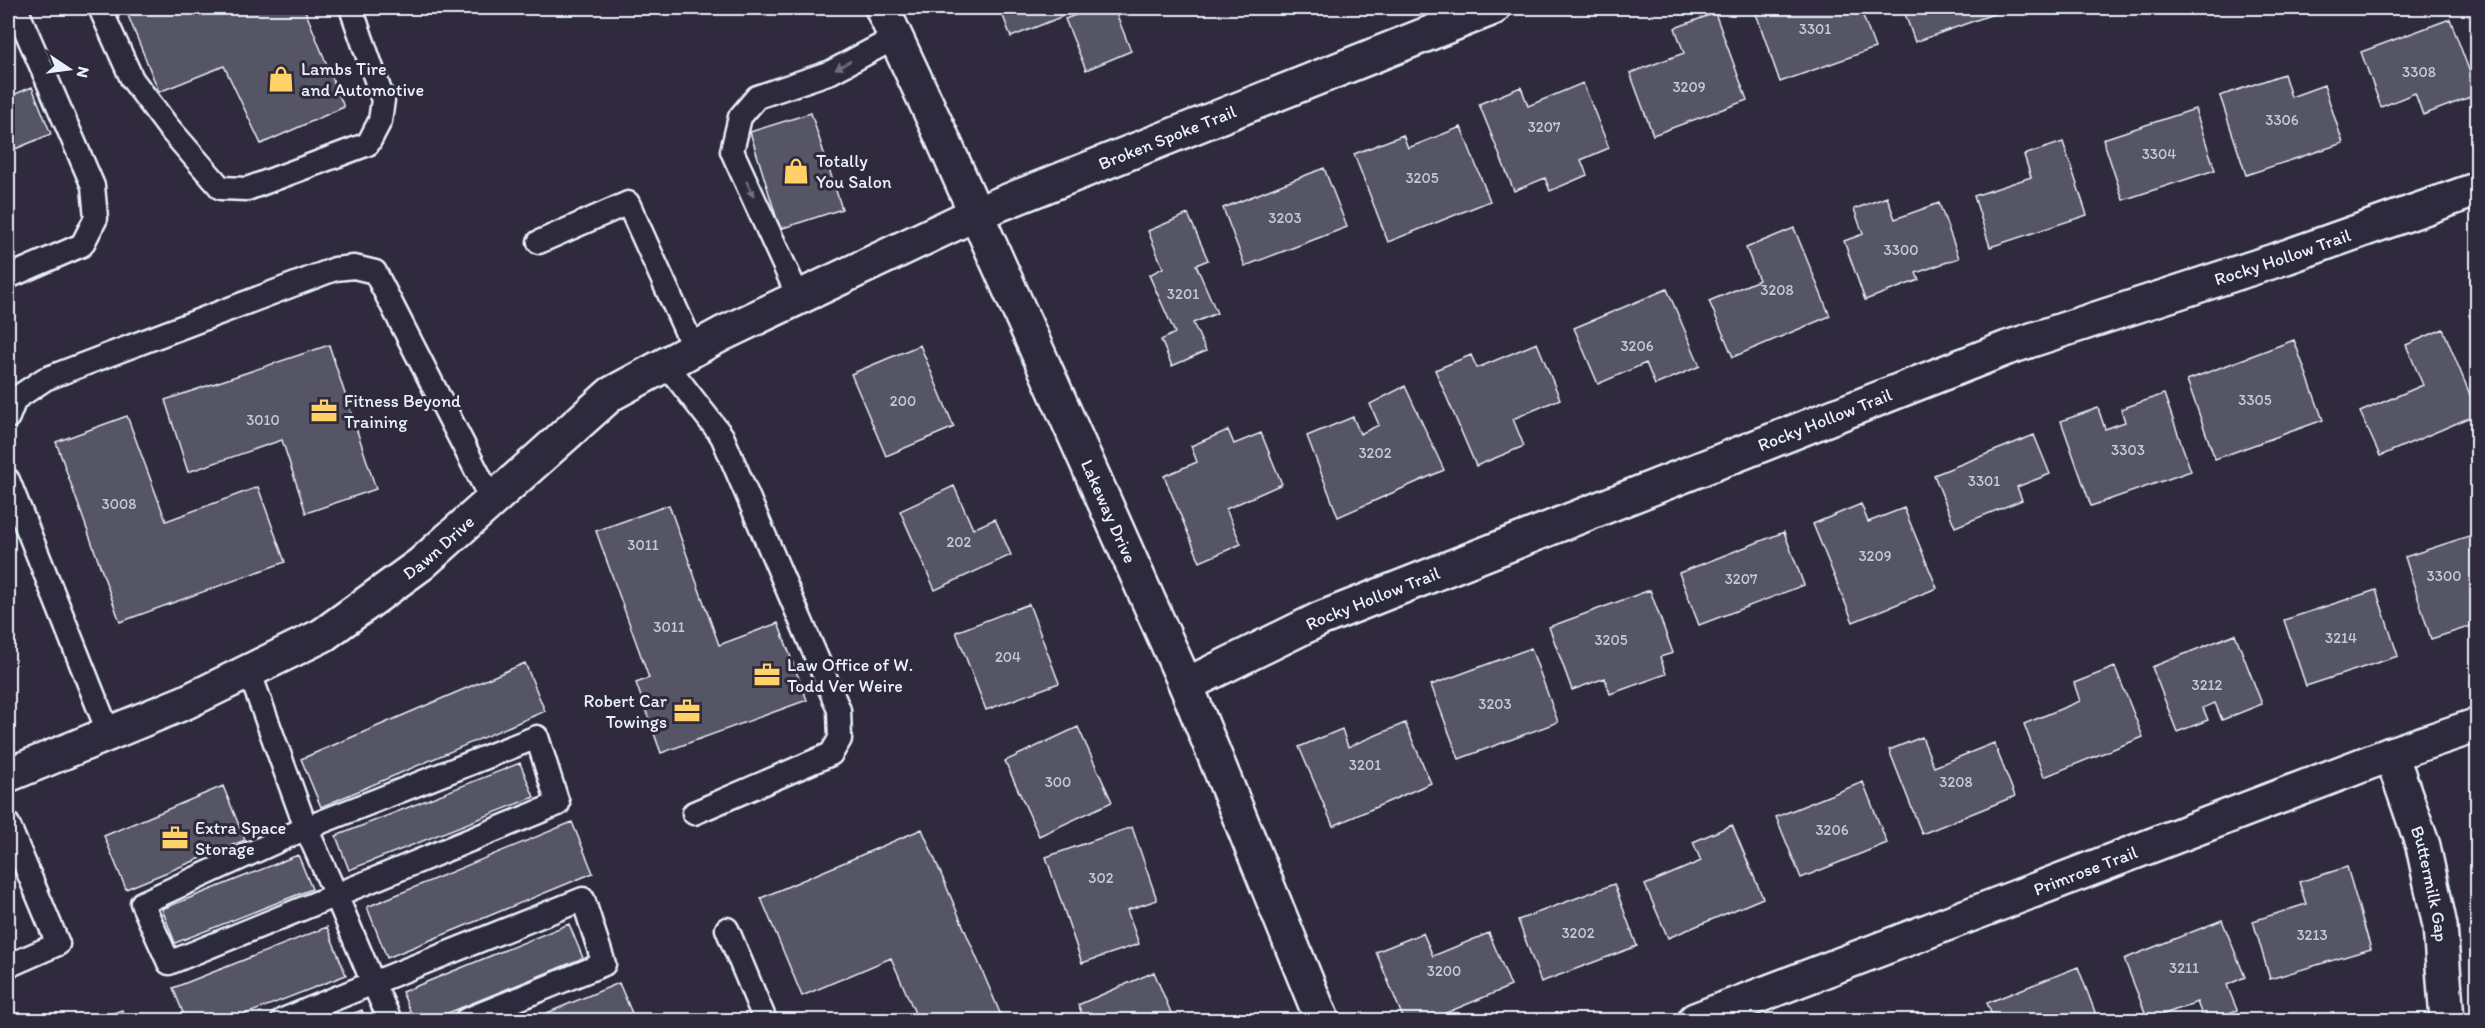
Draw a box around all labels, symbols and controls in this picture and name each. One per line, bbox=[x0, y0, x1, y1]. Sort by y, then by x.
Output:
house number: 3301 bbox=[1799, 20, 1831, 38]
north arrow bbox=[39, 39, 99, 99]
place label: Lambs Tire and Automotive bbox=[301, 58, 424, 101]
one-way arrow bbox=[834, 60, 852, 70]
house number: 3308 bbox=[2402, 63, 2436, 81]
shop icon: Lambs Tire and Automotive bbox=[266, 64, 296, 94]
text: N bbox=[73, 65, 94, 80]
house number: 3209 bbox=[1672, 78, 1706, 96]
street label: Broken Spoke Trail bbox=[1095, 100, 1239, 175]
house number: 3306 bbox=[2265, 111, 2299, 129]
house number: 3207 bbox=[1528, 118, 1561, 136]
house number: 3304 bbox=[2142, 145, 2176, 163]
place label: Totally You Salon bbox=[816, 150, 892, 193]
shop icon: Totally You Salon bbox=[781, 156, 811, 186]
house number: 3205 bbox=[1405, 169, 1439, 187]
one-way arrow bbox=[745, 181, 755, 199]
house number: 3203 bbox=[1268, 209, 1302, 227]
street label: Rocky Hollow Trail bbox=[2212, 224, 2354, 291]
house number: 3300 bbox=[1884, 241, 1918, 259]
house number: 3208 bbox=[1760, 281, 1794, 299]
house number: 3201 bbox=[1167, 285, 1199, 303]
house number: 3206 bbox=[1620, 337, 1654, 355]
street label: Rocky Hollow Trail bbox=[1754, 383, 1895, 456]
place label: Fitness Beyond Training bbox=[344, 390, 461, 433]
house number: 3305 bbox=[2238, 391, 2272, 409]
house number: 200 bbox=[890, 392, 916, 410]
office icon: Fitness Beyond Training bbox=[309, 396, 339, 426]
house number: 3010 bbox=[246, 411, 280, 429]
house number: 3303 bbox=[2111, 441, 2145, 459]
house number: 3202 bbox=[1358, 444, 1392, 462]
street label: Lakeway Drive bbox=[1076, 456, 1141, 567]
house number: 3301 bbox=[1968, 472, 2000, 490]
house number: 3008 bbox=[102, 495, 136, 513]
street label: Dawn Drive bbox=[399, 511, 479, 584]
house number: 202 bbox=[946, 533, 972, 551]
house number: 3011 bbox=[627, 536, 659, 554]
house number: 3209 bbox=[1858, 547, 1892, 565]
street label: Rocky Hollow Trail bbox=[1302, 562, 1443, 635]
house number: 3300 bbox=[2427, 567, 2461, 585]
house number: 3207 bbox=[1725, 570, 1758, 588]
house number: 3011 bbox=[653, 618, 685, 636]
house number: 3214 bbox=[2325, 629, 2357, 647]
house number: 3205 bbox=[1594, 631, 1628, 649]
house number: 204 bbox=[995, 648, 1021, 666]
place label: Law Office of W. Todd Ver Weire bbox=[787, 654, 913, 697]
office icon: Law Office of W. Todd Ver Weire bbox=[752, 660, 782, 690]
house number: 3212 bbox=[2192, 676, 2223, 694]
place label: Robert Car Towings bbox=[583, 690, 668, 733]
house number: 3203 bbox=[1478, 695, 1512, 713]
office icon: Robert Car Towings bbox=[672, 696, 702, 726]
house number: 3201 bbox=[1349, 756, 1381, 774]
house number: 300 bbox=[1045, 773, 1071, 791]
house number: 3208 bbox=[1939, 773, 1973, 791]
place label: Extra Space Storage bbox=[195, 817, 286, 860]
house number: 3206 bbox=[1815, 821, 1849, 839]
office icon: Extra Space Storage bbox=[160, 823, 190, 853]
street label: Buttermilk Gap bbox=[2406, 823, 2452, 943]
street label: Primrose Trail bbox=[2030, 841, 2141, 901]
house number: 302 bbox=[1088, 869, 1114, 887]
house number: 3202 bbox=[1561, 924, 1595, 942]
house number: 3213 bbox=[2296, 926, 2328, 944]
house number: 3211 bbox=[2169, 959, 2199, 977]
house number: 3200 bbox=[1427, 962, 1461, 980]

